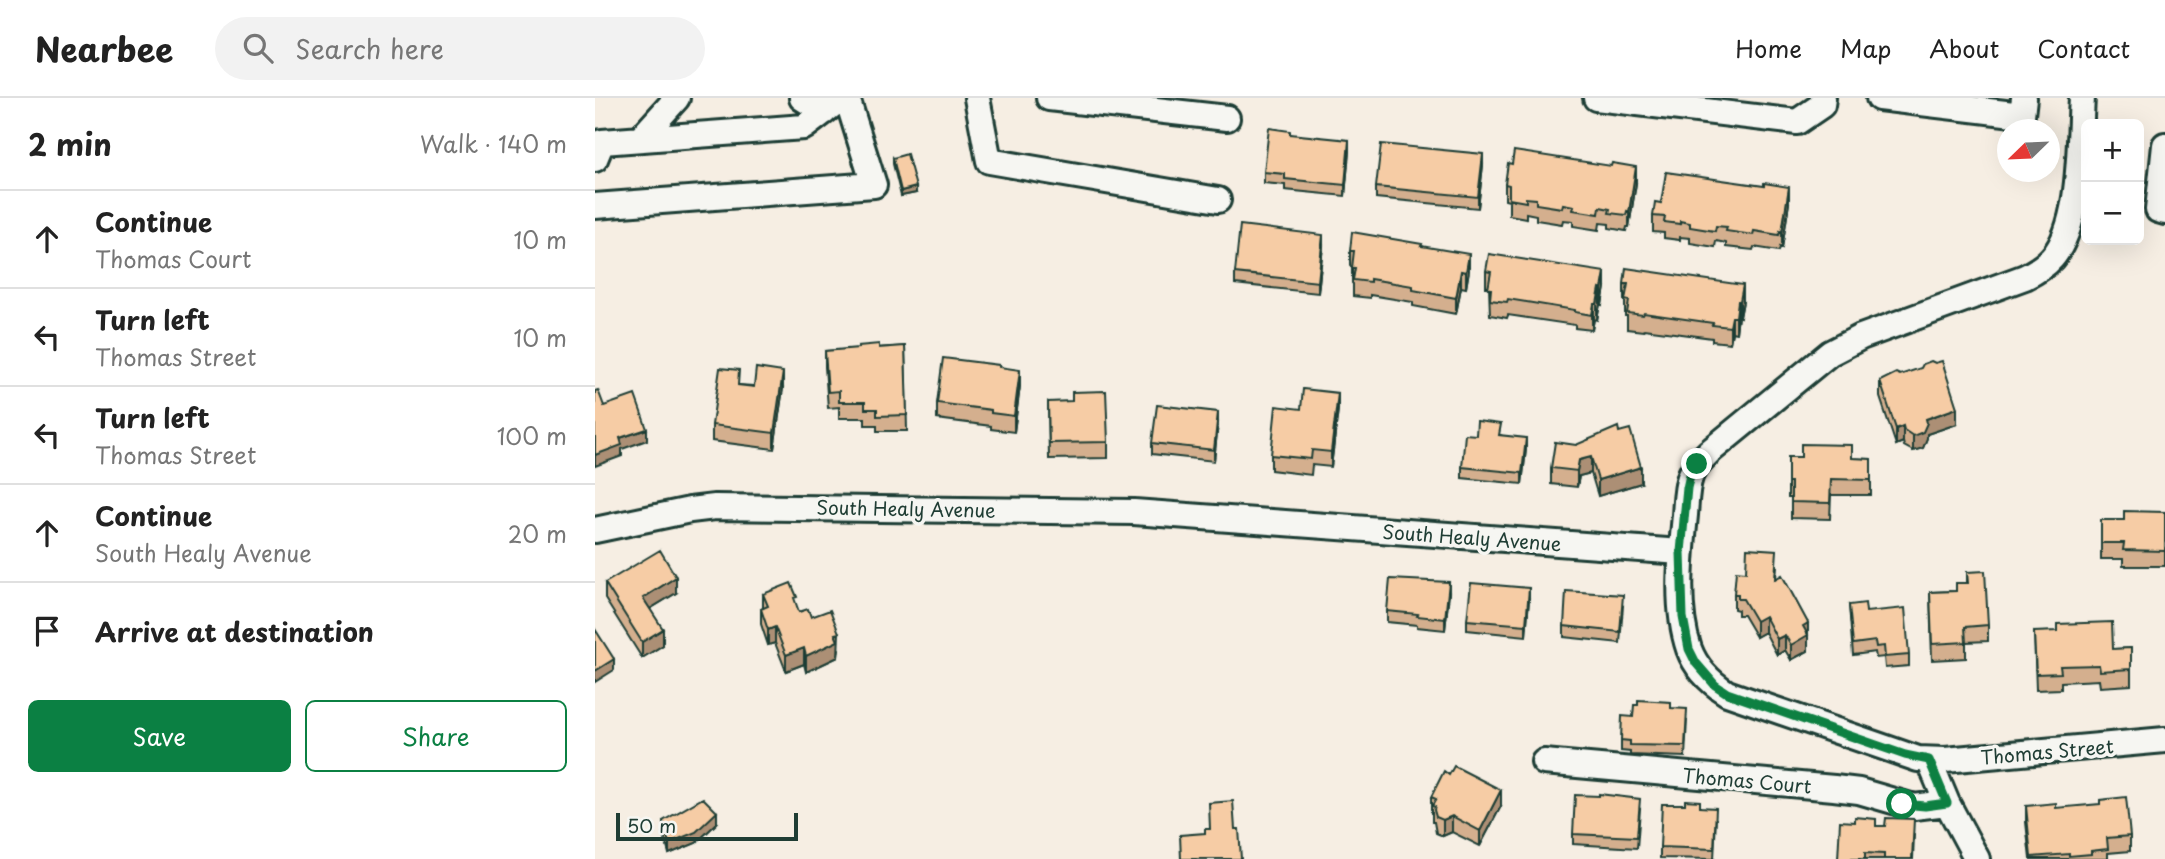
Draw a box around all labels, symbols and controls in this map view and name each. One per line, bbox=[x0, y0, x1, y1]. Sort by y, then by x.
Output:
search box bbox=[215, 17, 705, 80]
text: Nearbee bbox=[35, 23, 173, 73]
icon: search bbox=[239, 29, 277, 67]
text: Search here bbox=[295, 29, 444, 68]
text: Home bbox=[1735, 30, 1802, 66]
text: Map bbox=[1840, 30, 1891, 66]
text: About bbox=[1929, 30, 1999, 66]
text: Contact bbox=[2037, 30, 2130, 66]
north arrow bbox=[1997, 119, 2060, 182]
map controls bbox=[2081, 119, 2144, 245]
button: + bbox=[2081, 119, 2144, 182]
text: 2 min bbox=[28, 121, 112, 166]
text: Walk · 140 m bbox=[420, 126, 567, 161]
button: − bbox=[2081, 182, 2144, 245]
text: Continue bbox=[95, 202, 212, 241]
icon: ahead bbox=[28, 220, 66, 258]
text: 10 m bbox=[513, 222, 567, 257]
text: Thomas Court bbox=[95, 241, 251, 276]
text: Turn left bbox=[95, 300, 210, 339]
icon: left bbox=[28, 318, 66, 356]
text: 10 m bbox=[513, 320, 567, 355]
text: Thomas Street bbox=[95, 339, 257, 374]
text: Turn left bbox=[95, 398, 210, 437]
icon: left bbox=[28, 416, 66, 454]
text: 100 m bbox=[497, 418, 567, 453]
text: Thomas Street bbox=[95, 437, 257, 472]
route end bbox=[1681, 448, 1712, 479]
street label: South Healy Avenue bbox=[816, 492, 996, 524]
text: Continue bbox=[95, 496, 212, 535]
icon: ahead bbox=[28, 514, 66, 552]
text: 20 m bbox=[508, 516, 567, 551]
street label: South Healy Avenue bbox=[1382, 517, 1562, 557]
text: South Healy Avenue bbox=[95, 535, 312, 570]
icon: arrive bbox=[28, 612, 66, 650]
text: Arrive at destination bbox=[95, 612, 374, 651]
button: Save bbox=[28, 700, 291, 772]
button: Share bbox=[305, 700, 567, 772]
street label: Thomas Street bbox=[1979, 731, 2115, 771]
street label: Thomas Court bbox=[1681, 760, 1813, 800]
route start bbox=[1886, 788, 1917, 819]
scale bar bbox=[616, 810, 798, 842]
text: 50 m bbox=[627, 811, 676, 839]

